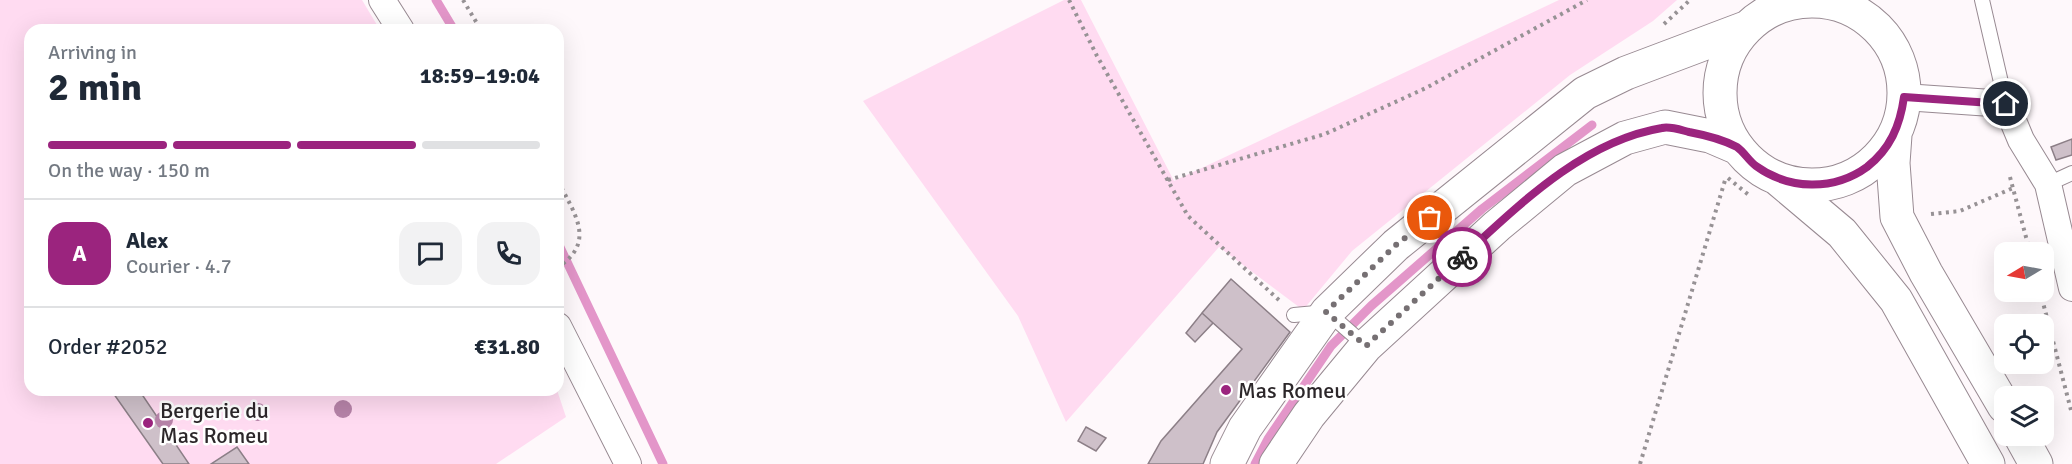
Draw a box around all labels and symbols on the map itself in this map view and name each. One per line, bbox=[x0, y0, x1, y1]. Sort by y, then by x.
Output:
pin bbox=[1980, 78, 2031, 129]
pin bbox=[1404, 192, 1455, 243]
courier bbox=[1432, 227, 1492, 287]
north arrow bbox=[1994, 242, 2054, 302]
place label: Mas Romeu bbox=[1238, 377, 1346, 404]
marker: Mas Romeu bbox=[1219, 383, 1233, 397]
place label: Bergerie du Mas Romeu bbox=[160, 397, 269, 449]
marker: Bergerie du Mas Romeu bbox=[141, 416, 155, 430]

